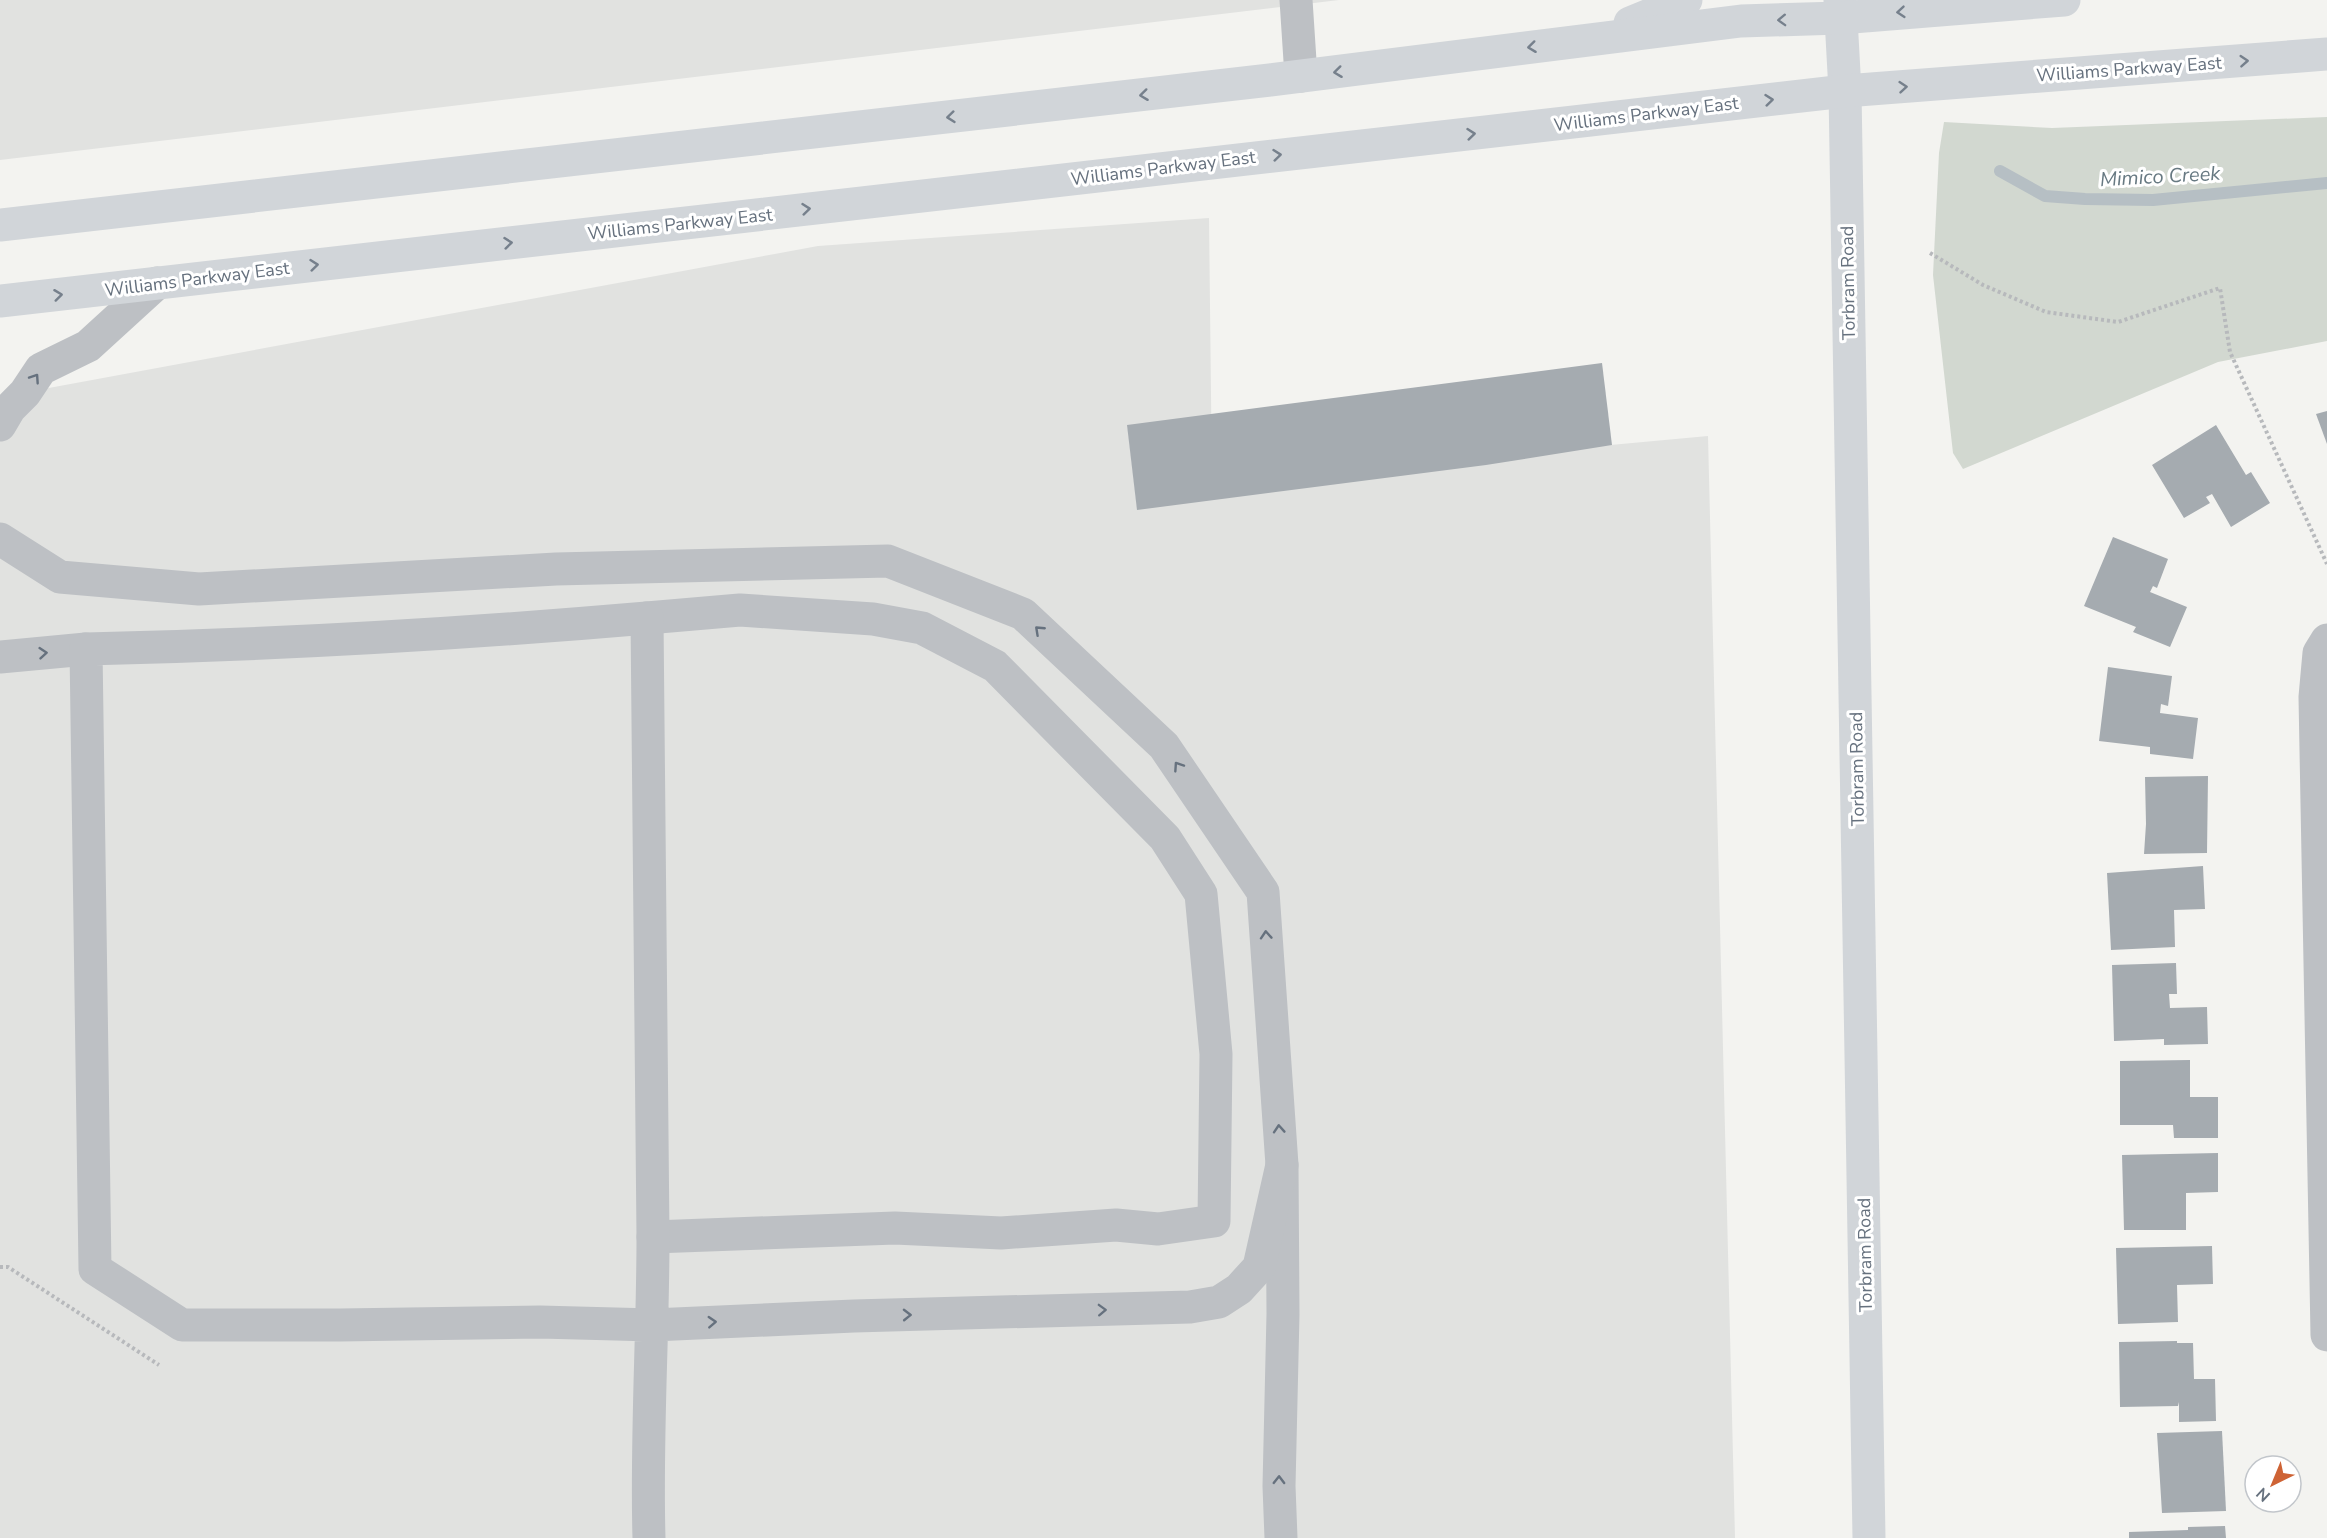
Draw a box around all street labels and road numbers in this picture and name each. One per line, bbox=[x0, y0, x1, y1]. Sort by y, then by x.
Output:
street label: Williams Parkway East bbox=[2036, 51, 2223, 87]
street label: Williams Parkway East bbox=[1552, 91, 1740, 137]
street label: Williams Parkway East bbox=[1069, 145, 1257, 191]
street label: Williams Parkway East bbox=[586, 202, 774, 246]
street label: Torbram Road bbox=[1835, 226, 1861, 340]
street label: Williams Parkway East bbox=[103, 256, 291, 302]
street label: Torbram Road bbox=[1844, 712, 1870, 826]
street label: Torbram Road bbox=[1852, 1198, 1878, 1312]

